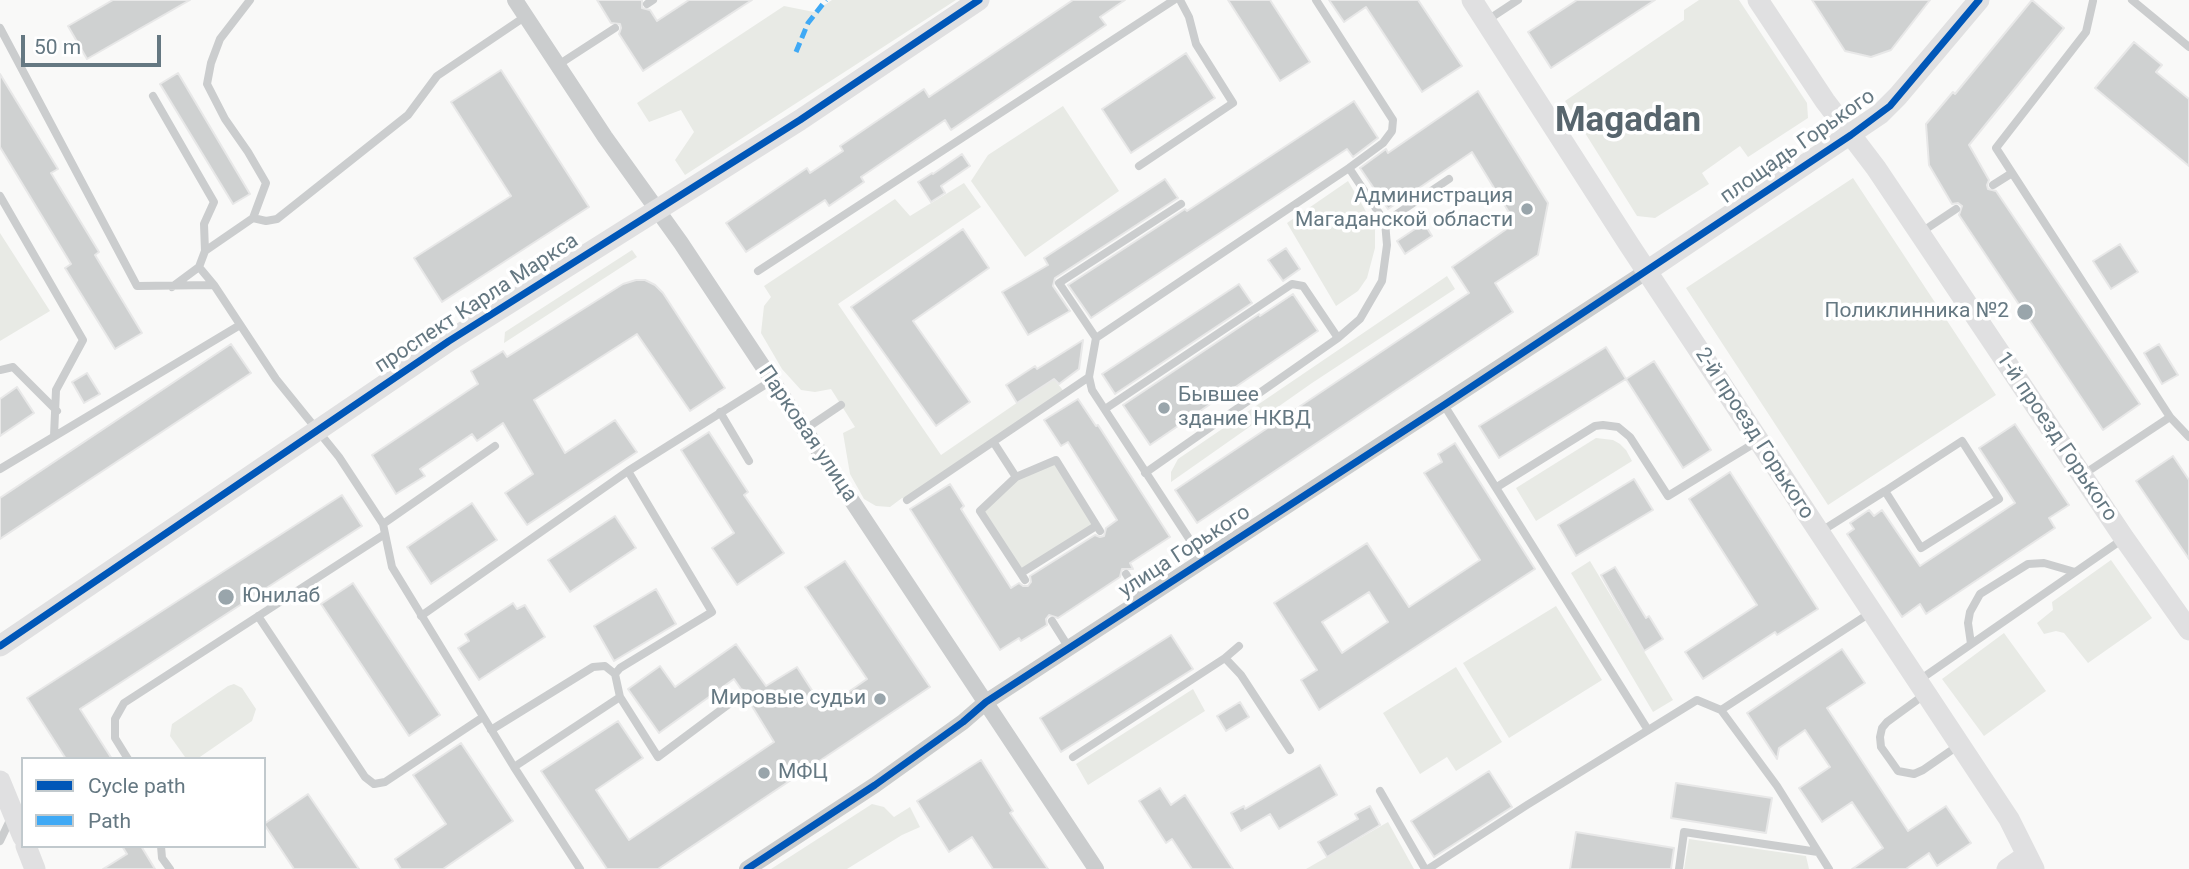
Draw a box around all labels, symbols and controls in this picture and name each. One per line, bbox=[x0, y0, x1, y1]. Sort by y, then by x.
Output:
scale bar bbox=[24, 21, 164, 65]
text: 50 m bbox=[34, 35, 81, 59]
street label: площадь Горького bbox=[1716, 84, 1880, 210]
district label: Magadan bbox=[1555, 101, 1701, 143]
place label: Администрация Магаданской области bbox=[1295, 184, 1513, 234]
marker: Администрация Магаданской области bbox=[1519, 201, 1535, 217]
street label: проспект Карла Маркса bbox=[371, 229, 583, 379]
place label: Поликлинника №2 bbox=[1825, 299, 2009, 325]
marker: Поликлинника №2 bbox=[2015, 302, 2035, 322]
street label: 2-й проезд Горького bbox=[1689, 344, 1819, 524]
street label: 1-й проезд Горького bbox=[1990, 347, 2122, 527]
street label: Парковая улица bbox=[752, 361, 862, 507]
place label: Бывшее здание НКВД bbox=[1178, 383, 1311, 433]
marker: Бывшее здание НКВД bbox=[1156, 400, 1172, 416]
street label: улица Горького bbox=[1115, 500, 1255, 604]
place label: Юнилаб bbox=[242, 584, 320, 610]
marker: Юнилаб bbox=[216, 587, 236, 607]
place label: Мировые судьи bbox=[711, 686, 866, 712]
marker: Мировые судьи bbox=[872, 691, 888, 707]
legend bbox=[21, 757, 266, 848]
place label: МФЦ bbox=[778, 760, 828, 786]
marker: МФЦ bbox=[756, 765, 772, 781]
text: Cycle path bbox=[88, 774, 186, 798]
text: Path bbox=[88, 809, 131, 833]

